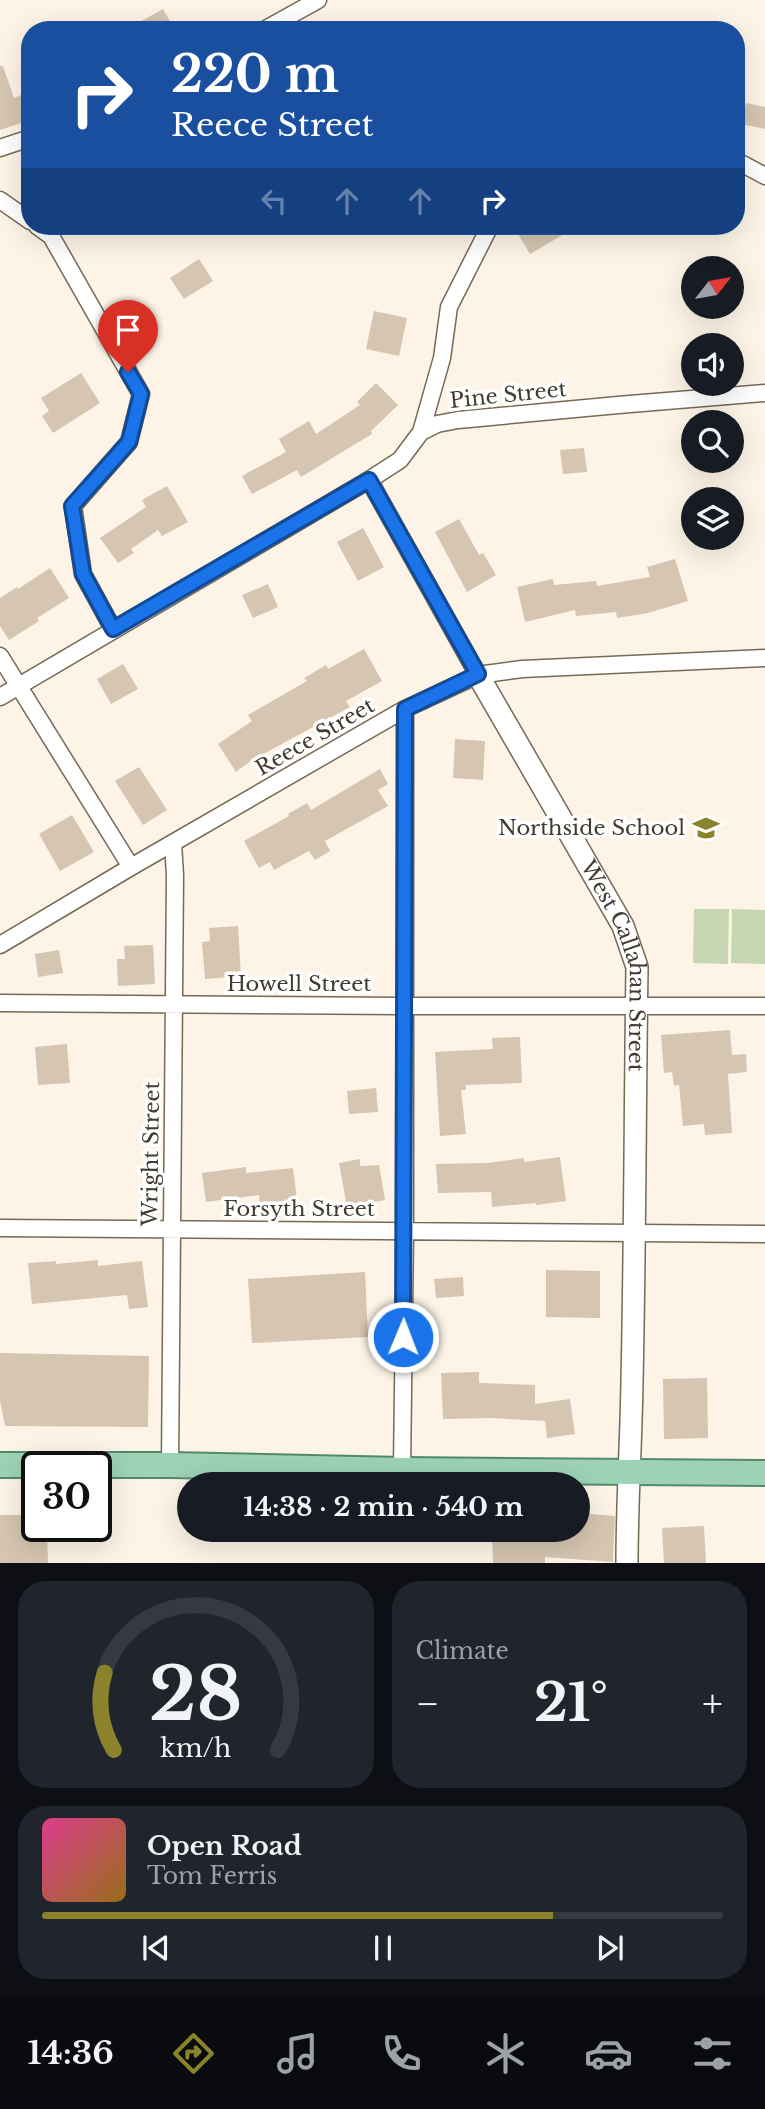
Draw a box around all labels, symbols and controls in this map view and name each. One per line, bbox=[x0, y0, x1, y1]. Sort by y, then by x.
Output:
text: 220 m bbox=[171, 44, 339, 105]
icon: right bbox=[56, 49, 147, 140]
text: Reece Street bbox=[171, 105, 374, 145]
icon: left bbox=[255, 182, 293, 220]
icon: ahead bbox=[328, 182, 366, 220]
icon: ahead bbox=[401, 182, 439, 220]
icon: right bbox=[474, 182, 512, 220]
north arrow bbox=[681, 256, 744, 318]
map controls bbox=[681, 256, 744, 550]
pin bbox=[98, 300, 158, 372]
icon: arrive bbox=[109, 311, 147, 349]
button: sound bbox=[681, 333, 744, 396]
street label: Pine Street bbox=[448, 376, 568, 414]
button: search bbox=[681, 410, 744, 473]
button: layers bbox=[681, 487, 744, 550]
street label: Reece Street bbox=[251, 692, 379, 781]
school or university icon: Northside School bbox=[691, 813, 721, 843]
place label: Northside School bbox=[498, 815, 685, 841]
street label: West Callahan Street bbox=[574, 855, 650, 1072]
street label: Howell Street bbox=[227, 971, 371, 997]
street label: Wright Street bbox=[137, 1081, 165, 1228]
street label: Forsyth Street bbox=[223, 1196, 375, 1222]
position arrow bbox=[366, 1300, 440, 1374]
speed limit sign: 30 bbox=[21, 1451, 112, 1542]
text: 14:38 · 2 min · 540 m bbox=[243, 1491, 524, 1523]
text: Climate bbox=[416, 1637, 509, 1665]
text: 28 bbox=[149, 1650, 243, 1741]
text: 21° bbox=[534, 1671, 608, 1735]
text: − bbox=[416, 1680, 440, 1727]
text: + bbox=[702, 1680, 723, 1727]
text: km/h bbox=[160, 1733, 231, 1764]
text: Open Road bbox=[147, 1830, 302, 1862]
text: Tom Ferris bbox=[147, 1862, 277, 1890]
icon: previous bbox=[137, 1929, 175, 1967]
icon: pause bbox=[364, 1929, 402, 1967]
icon: next bbox=[591, 1929, 629, 1967]
icon: directions bbox=[169, 2029, 218, 2078]
icon: music bbox=[273, 2029, 322, 2078]
icon: phone bbox=[377, 2029, 426, 2078]
icon: climate bbox=[481, 2029, 530, 2078]
icon: car bbox=[584, 2029, 633, 2078]
icon: filters bbox=[688, 2029, 737, 2078]
text: 14:36 bbox=[27, 2033, 114, 2073]

